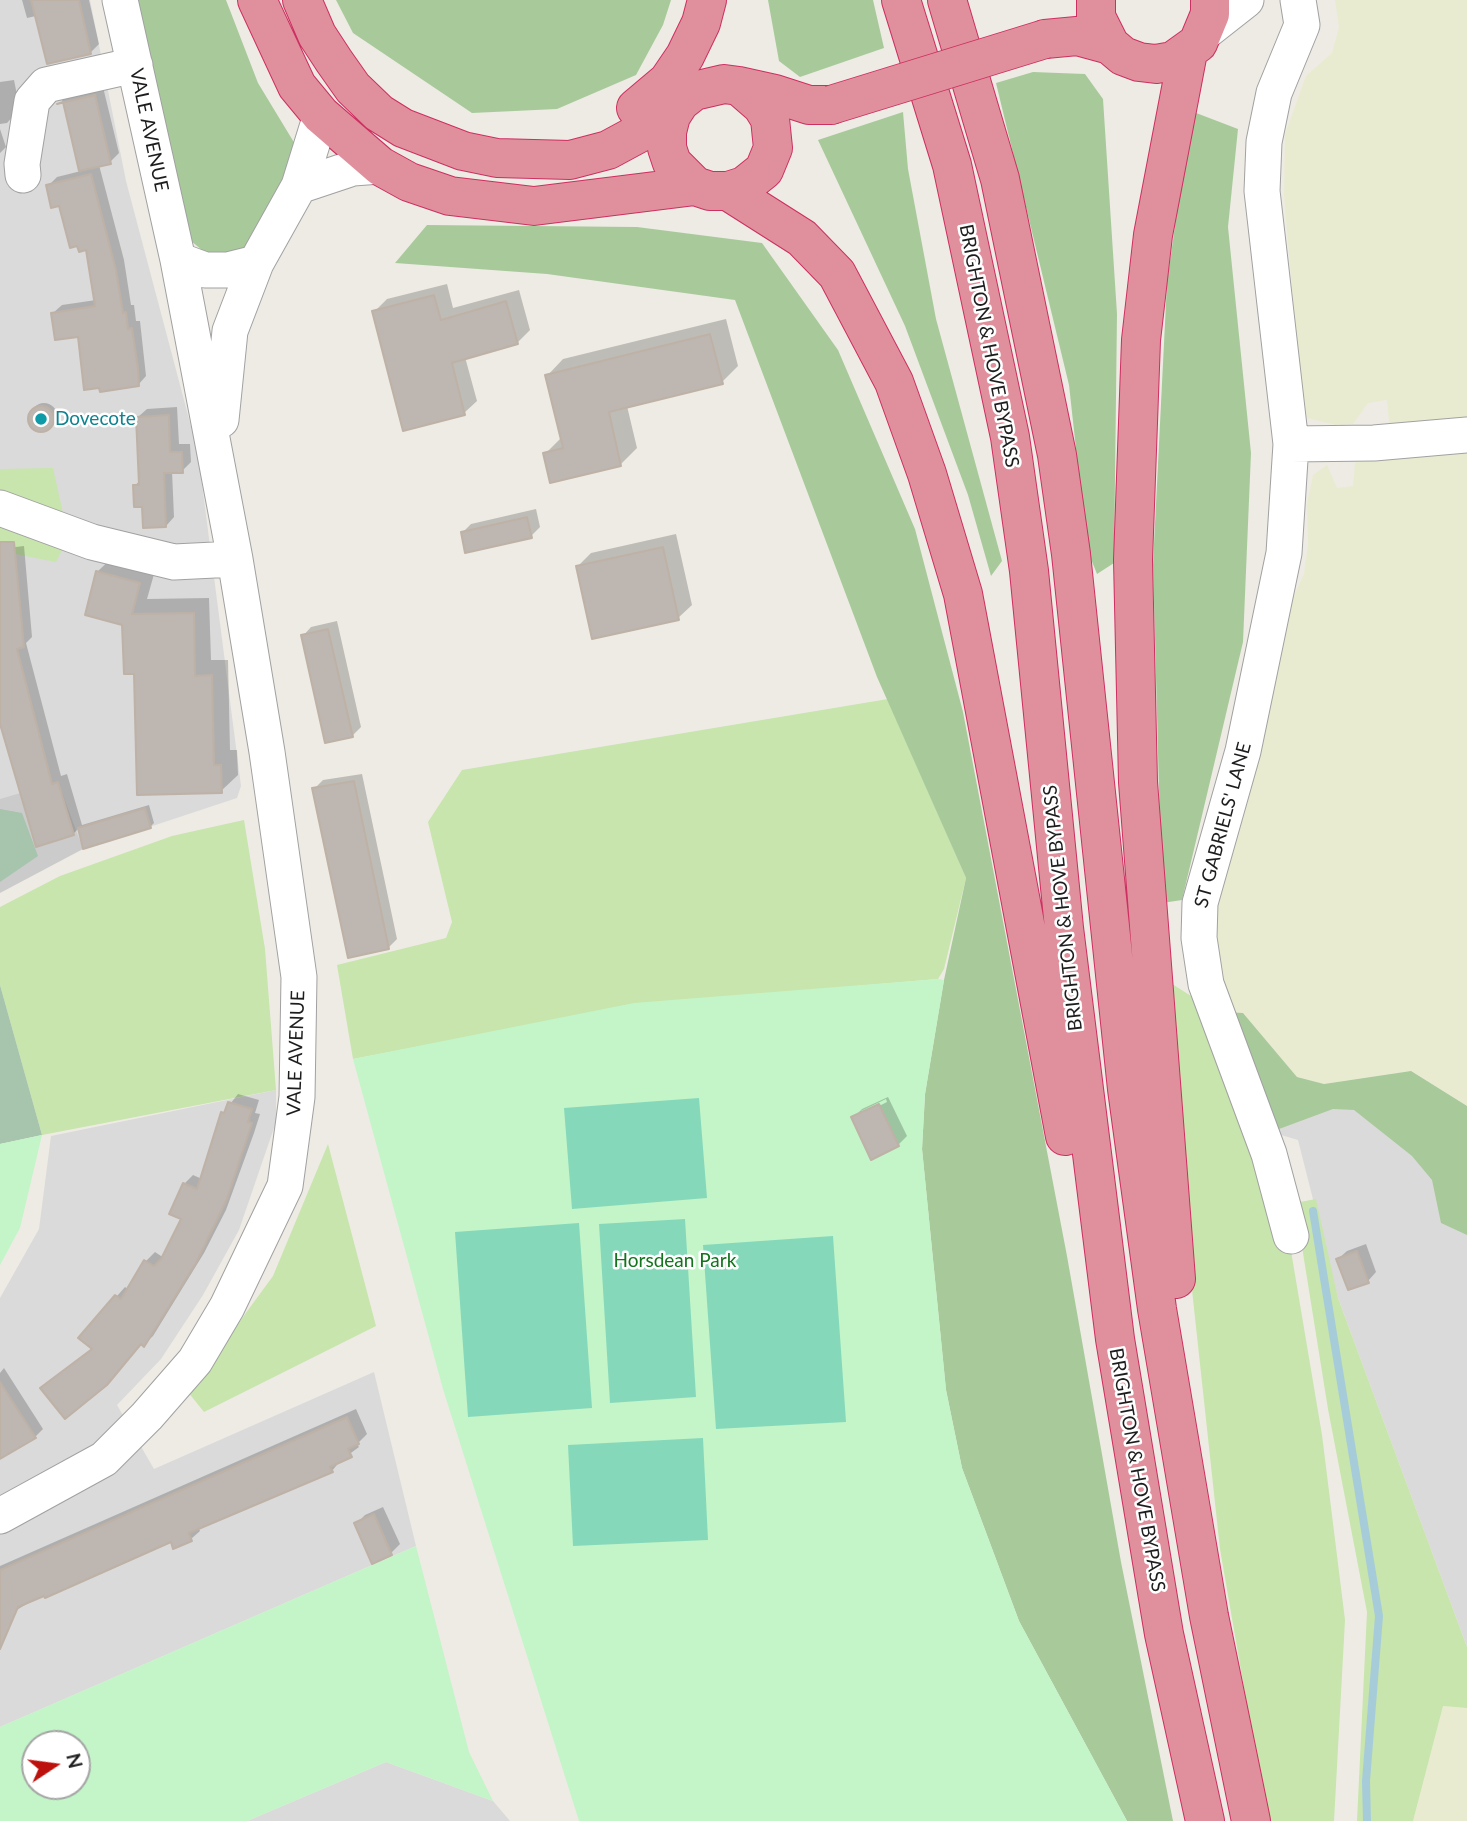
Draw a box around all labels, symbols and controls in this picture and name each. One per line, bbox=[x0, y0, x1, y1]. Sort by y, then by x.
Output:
street label: VALE AVENUE bbox=[125, 66, 173, 194]
street label: BRIGHTON & HOVE BYPASS bbox=[954, 223, 1024, 469]
place label: Dovecote bbox=[55, 408, 136, 430]
marker: Dovecote bbox=[33, 411, 49, 427]
street label: ST GABRIELS' LANE bbox=[1190, 740, 1256, 910]
street label: BRIGHTON & HOVE BYPASS bbox=[1039, 784, 1087, 1032]
street label: VALE AVENUE bbox=[282, 990, 310, 1116]
park label: Horsdean Park bbox=[614, 1250, 736, 1272]
street label: BRIGHTON & HOVE BYPASS bbox=[1104, 1346, 1170, 1594]
north arrow bbox=[21, 1730, 91, 1800]
text: N bbox=[62, 1751, 88, 1770]

